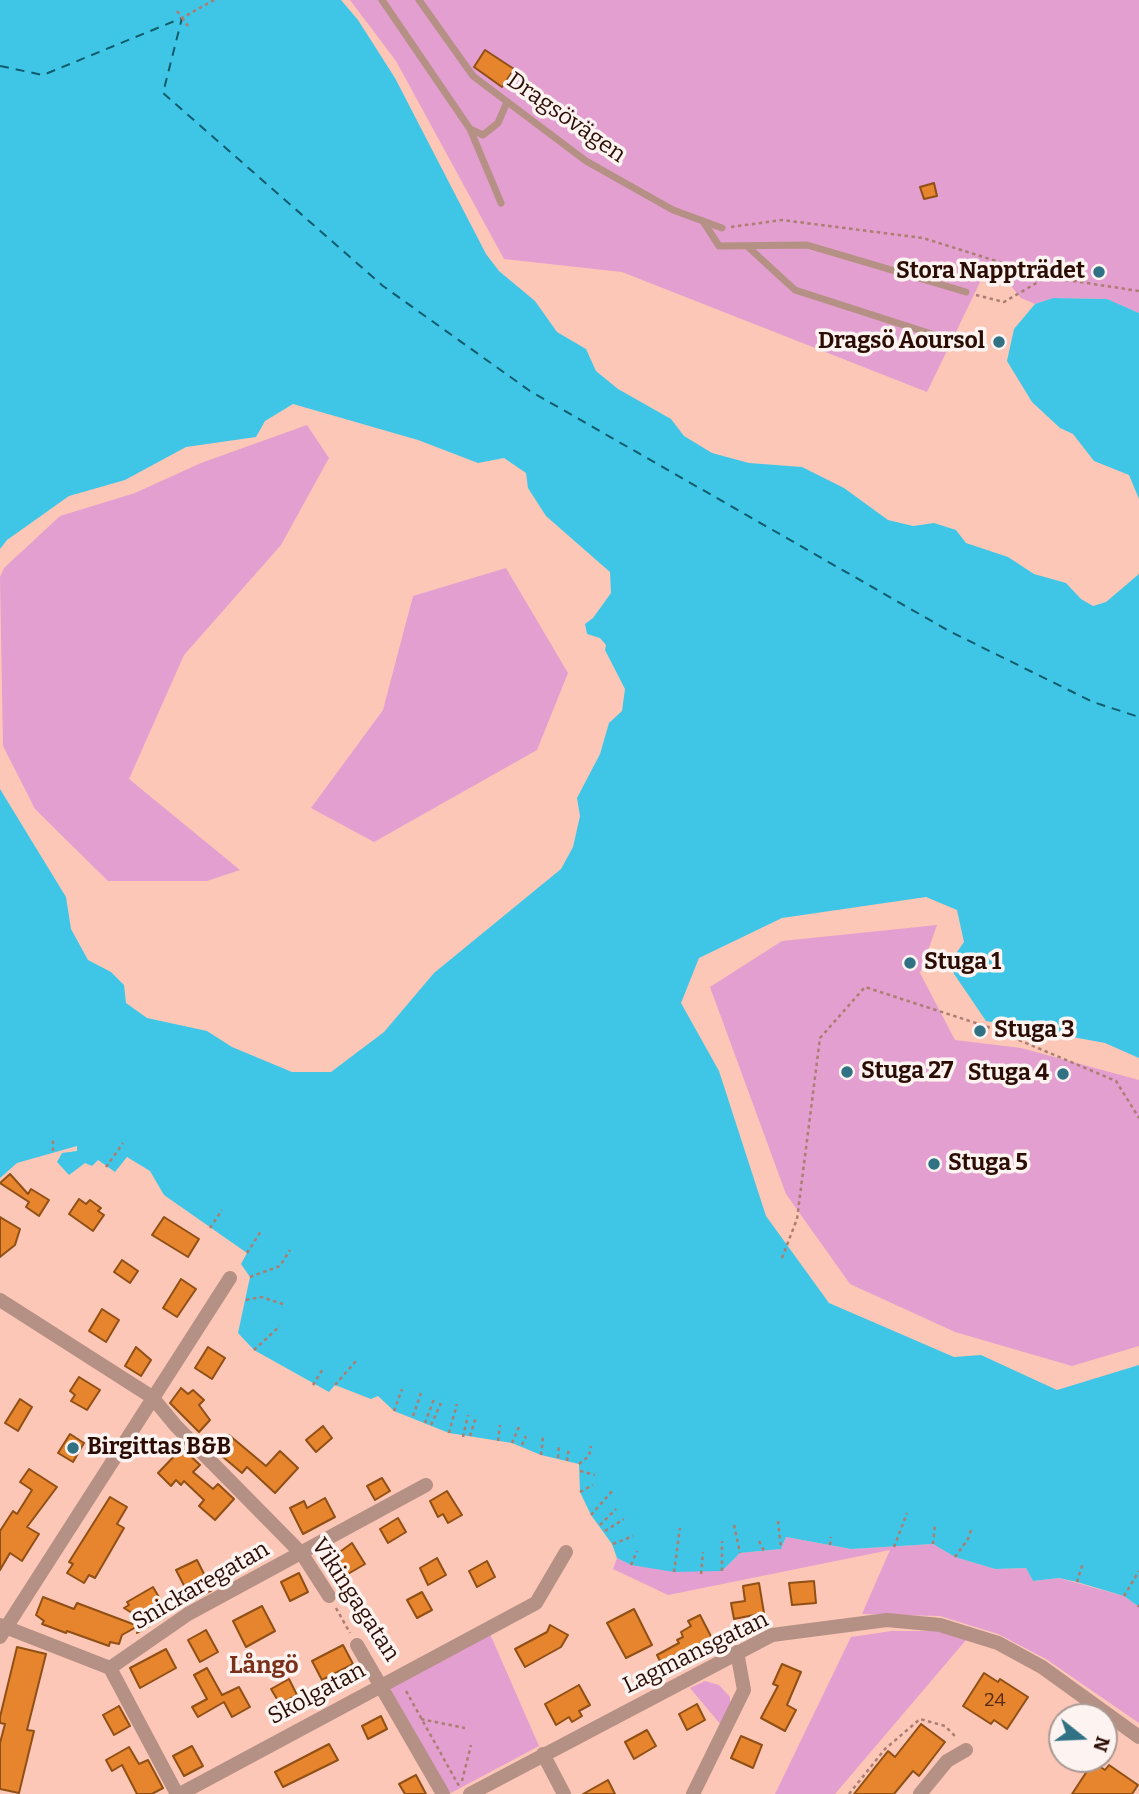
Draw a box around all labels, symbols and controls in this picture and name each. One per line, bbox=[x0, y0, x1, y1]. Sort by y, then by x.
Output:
street label: Dragsövägen bbox=[501, 67, 631, 169]
place label: Stora Nappträdet bbox=[896, 258, 1085, 286]
marker: Stora Nappträdet bbox=[1091, 264, 1107, 280]
place label: Dragsö Aoursol bbox=[818, 328, 985, 356]
marker: Dragsö Aoursol bbox=[991, 334, 1007, 350]
place label: Stuga 1 bbox=[924, 949, 1001, 977]
marker: Stuga 1 bbox=[902, 955, 918, 971]
place label: Stuga 3 bbox=[994, 1017, 1074, 1045]
marker: Stuga 3 bbox=[972, 1023, 988, 1039]
place label: Stuga 27 bbox=[861, 1058, 953, 1086]
place label: Stuga 4 bbox=[968, 1060, 1049, 1088]
marker: Stuga 27 bbox=[839, 1064, 855, 1080]
marker: Stuga 4 bbox=[1055, 1066, 1071, 1082]
place label: Stuga 5 bbox=[948, 1150, 1028, 1178]
marker: Stuga 5 bbox=[926, 1156, 942, 1172]
place label: Birgittas B&B bbox=[87, 1434, 231, 1462]
marker: Birgittas B&B bbox=[65, 1440, 81, 1456]
street label: Vikingagatan bbox=[305, 1533, 405, 1667]
street label: Snickaregatan bbox=[128, 1536, 274, 1636]
street label: Lagmansgatan bbox=[619, 1606, 773, 1700]
district label: Långö bbox=[229, 1652, 299, 1680]
street label: Skolgatan bbox=[264, 1657, 370, 1731]
house number: 24 bbox=[984, 1690, 1006, 1712]
north arrow bbox=[1048, 1703, 1118, 1773]
text: N bbox=[1088, 1733, 1115, 1755]

